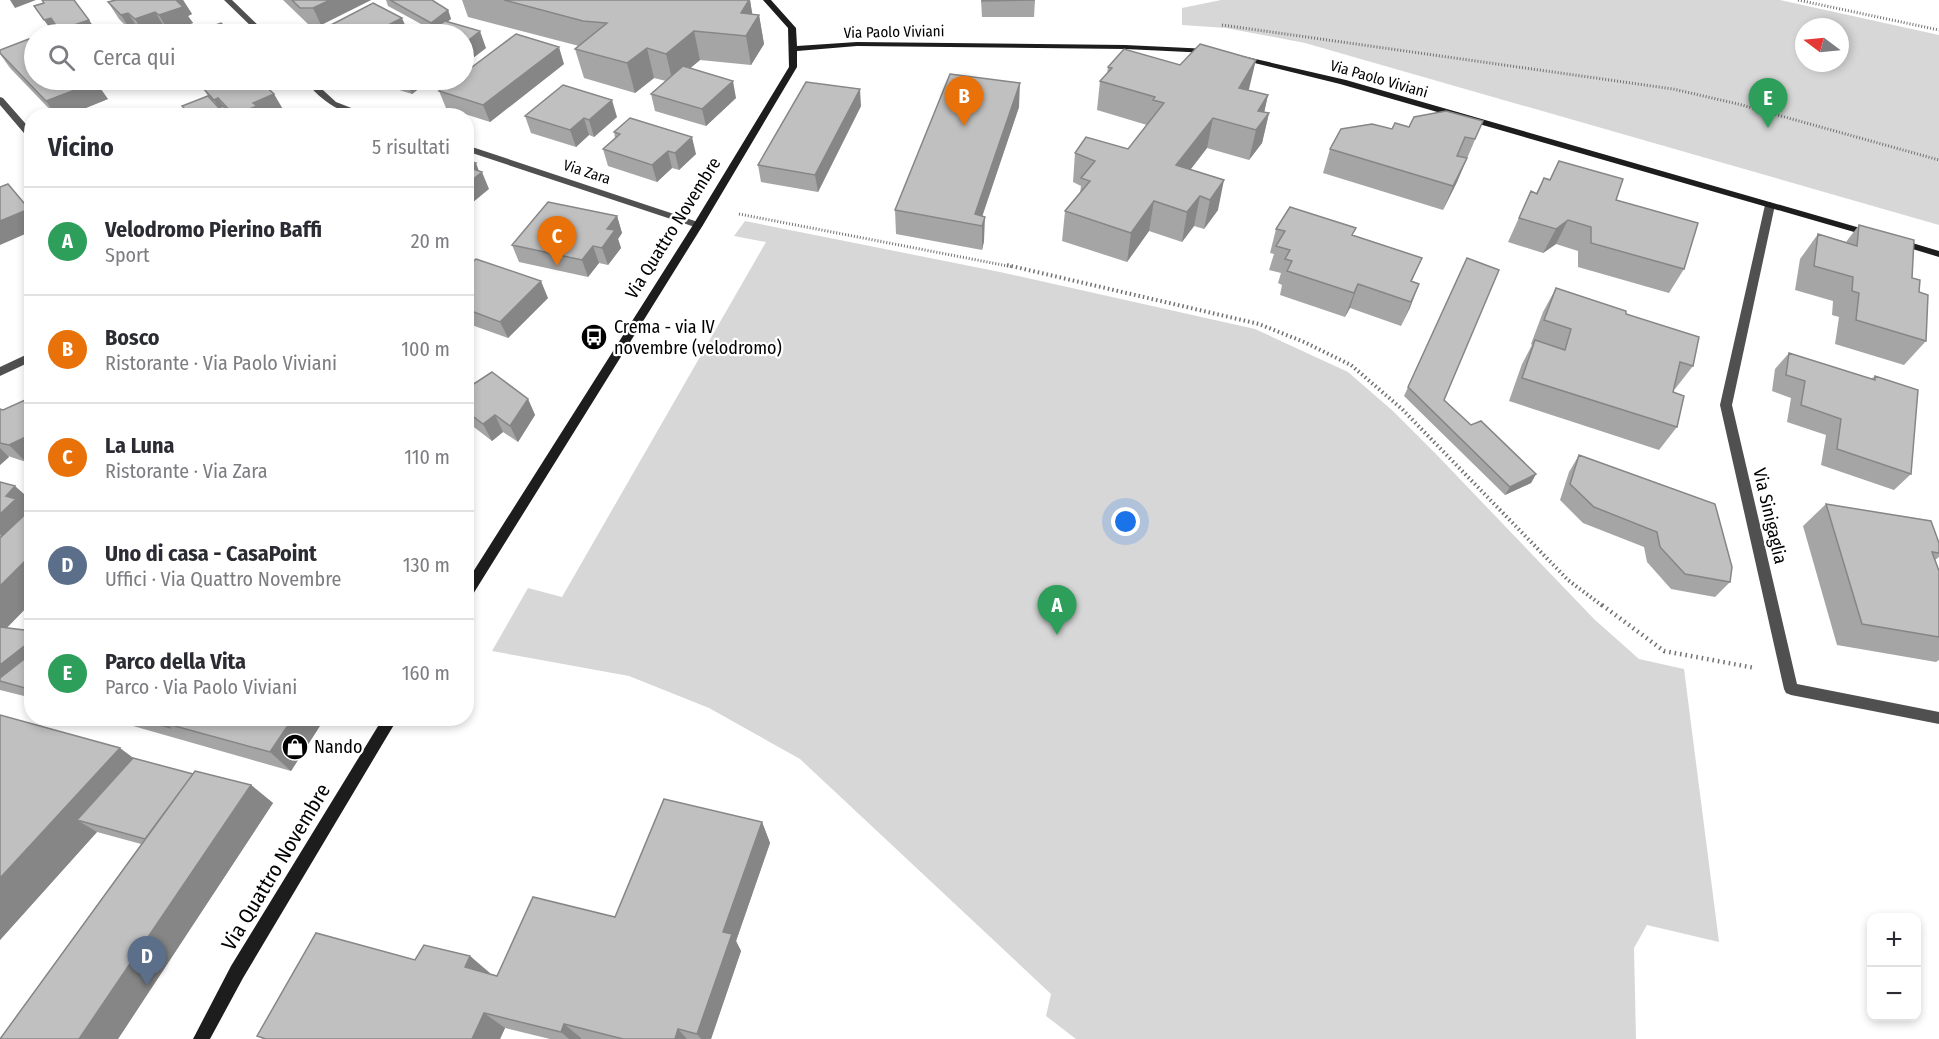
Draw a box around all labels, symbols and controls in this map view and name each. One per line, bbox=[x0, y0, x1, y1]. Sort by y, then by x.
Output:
north arrow bbox=[1795, 18, 1849, 72]
street label: Via Paolo Viviani bbox=[843, 22, 945, 42]
search box bbox=[24, 24, 474, 90]
icon: search bbox=[45, 41, 78, 74]
text: Cerca qui bbox=[93, 44, 176, 71]
street label: Via Paolo Viviani bbox=[1328, 56, 1430, 102]
pin: B bbox=[944, 76, 984, 126]
pin: E bbox=[1748, 78, 1788, 128]
text: Vicino bbox=[48, 132, 114, 163]
text: 5 risultati bbox=[372, 135, 450, 159]
street label: Via Quattro Novembre bbox=[621, 153, 726, 303]
street label: Via Zara bbox=[561, 156, 613, 188]
text: Velodromo Pierino Baffi bbox=[105, 216, 322, 243]
pin: C bbox=[538, 216, 576, 266]
text: A bbox=[62, 229, 73, 253]
text: 20 m bbox=[411, 229, 450, 253]
text: Sport bbox=[105, 243, 150, 267]
place label: Crema - via IV novembre (velodromo) bbox=[614, 316, 782, 359]
bus stop icon: Crema - via IV novembre (velodromo) bbox=[579, 322, 609, 352]
text: Bosco bbox=[105, 324, 160, 351]
text: B bbox=[62, 337, 73, 361]
text: 100 m bbox=[401, 337, 450, 361]
text: Ristorante · Via Paolo Viviani bbox=[105, 351, 337, 375]
text: La Luna bbox=[105, 432, 174, 459]
text: C bbox=[62, 445, 73, 469]
text: 110 m bbox=[404, 445, 450, 469]
text: Ristorante · Via Zara bbox=[105, 459, 268, 483]
street label: Via Sinigaglia bbox=[1748, 466, 1792, 566]
your location bbox=[1111, 507, 1140, 536]
text: Uno di casa - CasaPoint bbox=[105, 540, 317, 567]
text: D bbox=[62, 553, 73, 577]
text: 130 m bbox=[403, 553, 450, 577]
text: Uffici · Via Quattro Novembre bbox=[105, 567, 341, 591]
pin: A bbox=[1038, 586, 1076, 635]
text: Parco della Vita bbox=[105, 648, 246, 675]
text: E bbox=[63, 661, 72, 685]
text: 160 m bbox=[402, 661, 450, 685]
text: Parco · Via Paolo Viviani bbox=[105, 675, 297, 699]
shop icon: Nando bbox=[280, 732, 310, 762]
place label: Nando bbox=[314, 736, 362, 758]
street label: Via Quattro Novembre bbox=[216, 779, 336, 955]
map controls bbox=[1867, 913, 1921, 1021]
button: + bbox=[1867, 913, 1921, 967]
pin: D bbox=[128, 936, 166, 986]
button: − bbox=[1867, 967, 1921, 1021]

